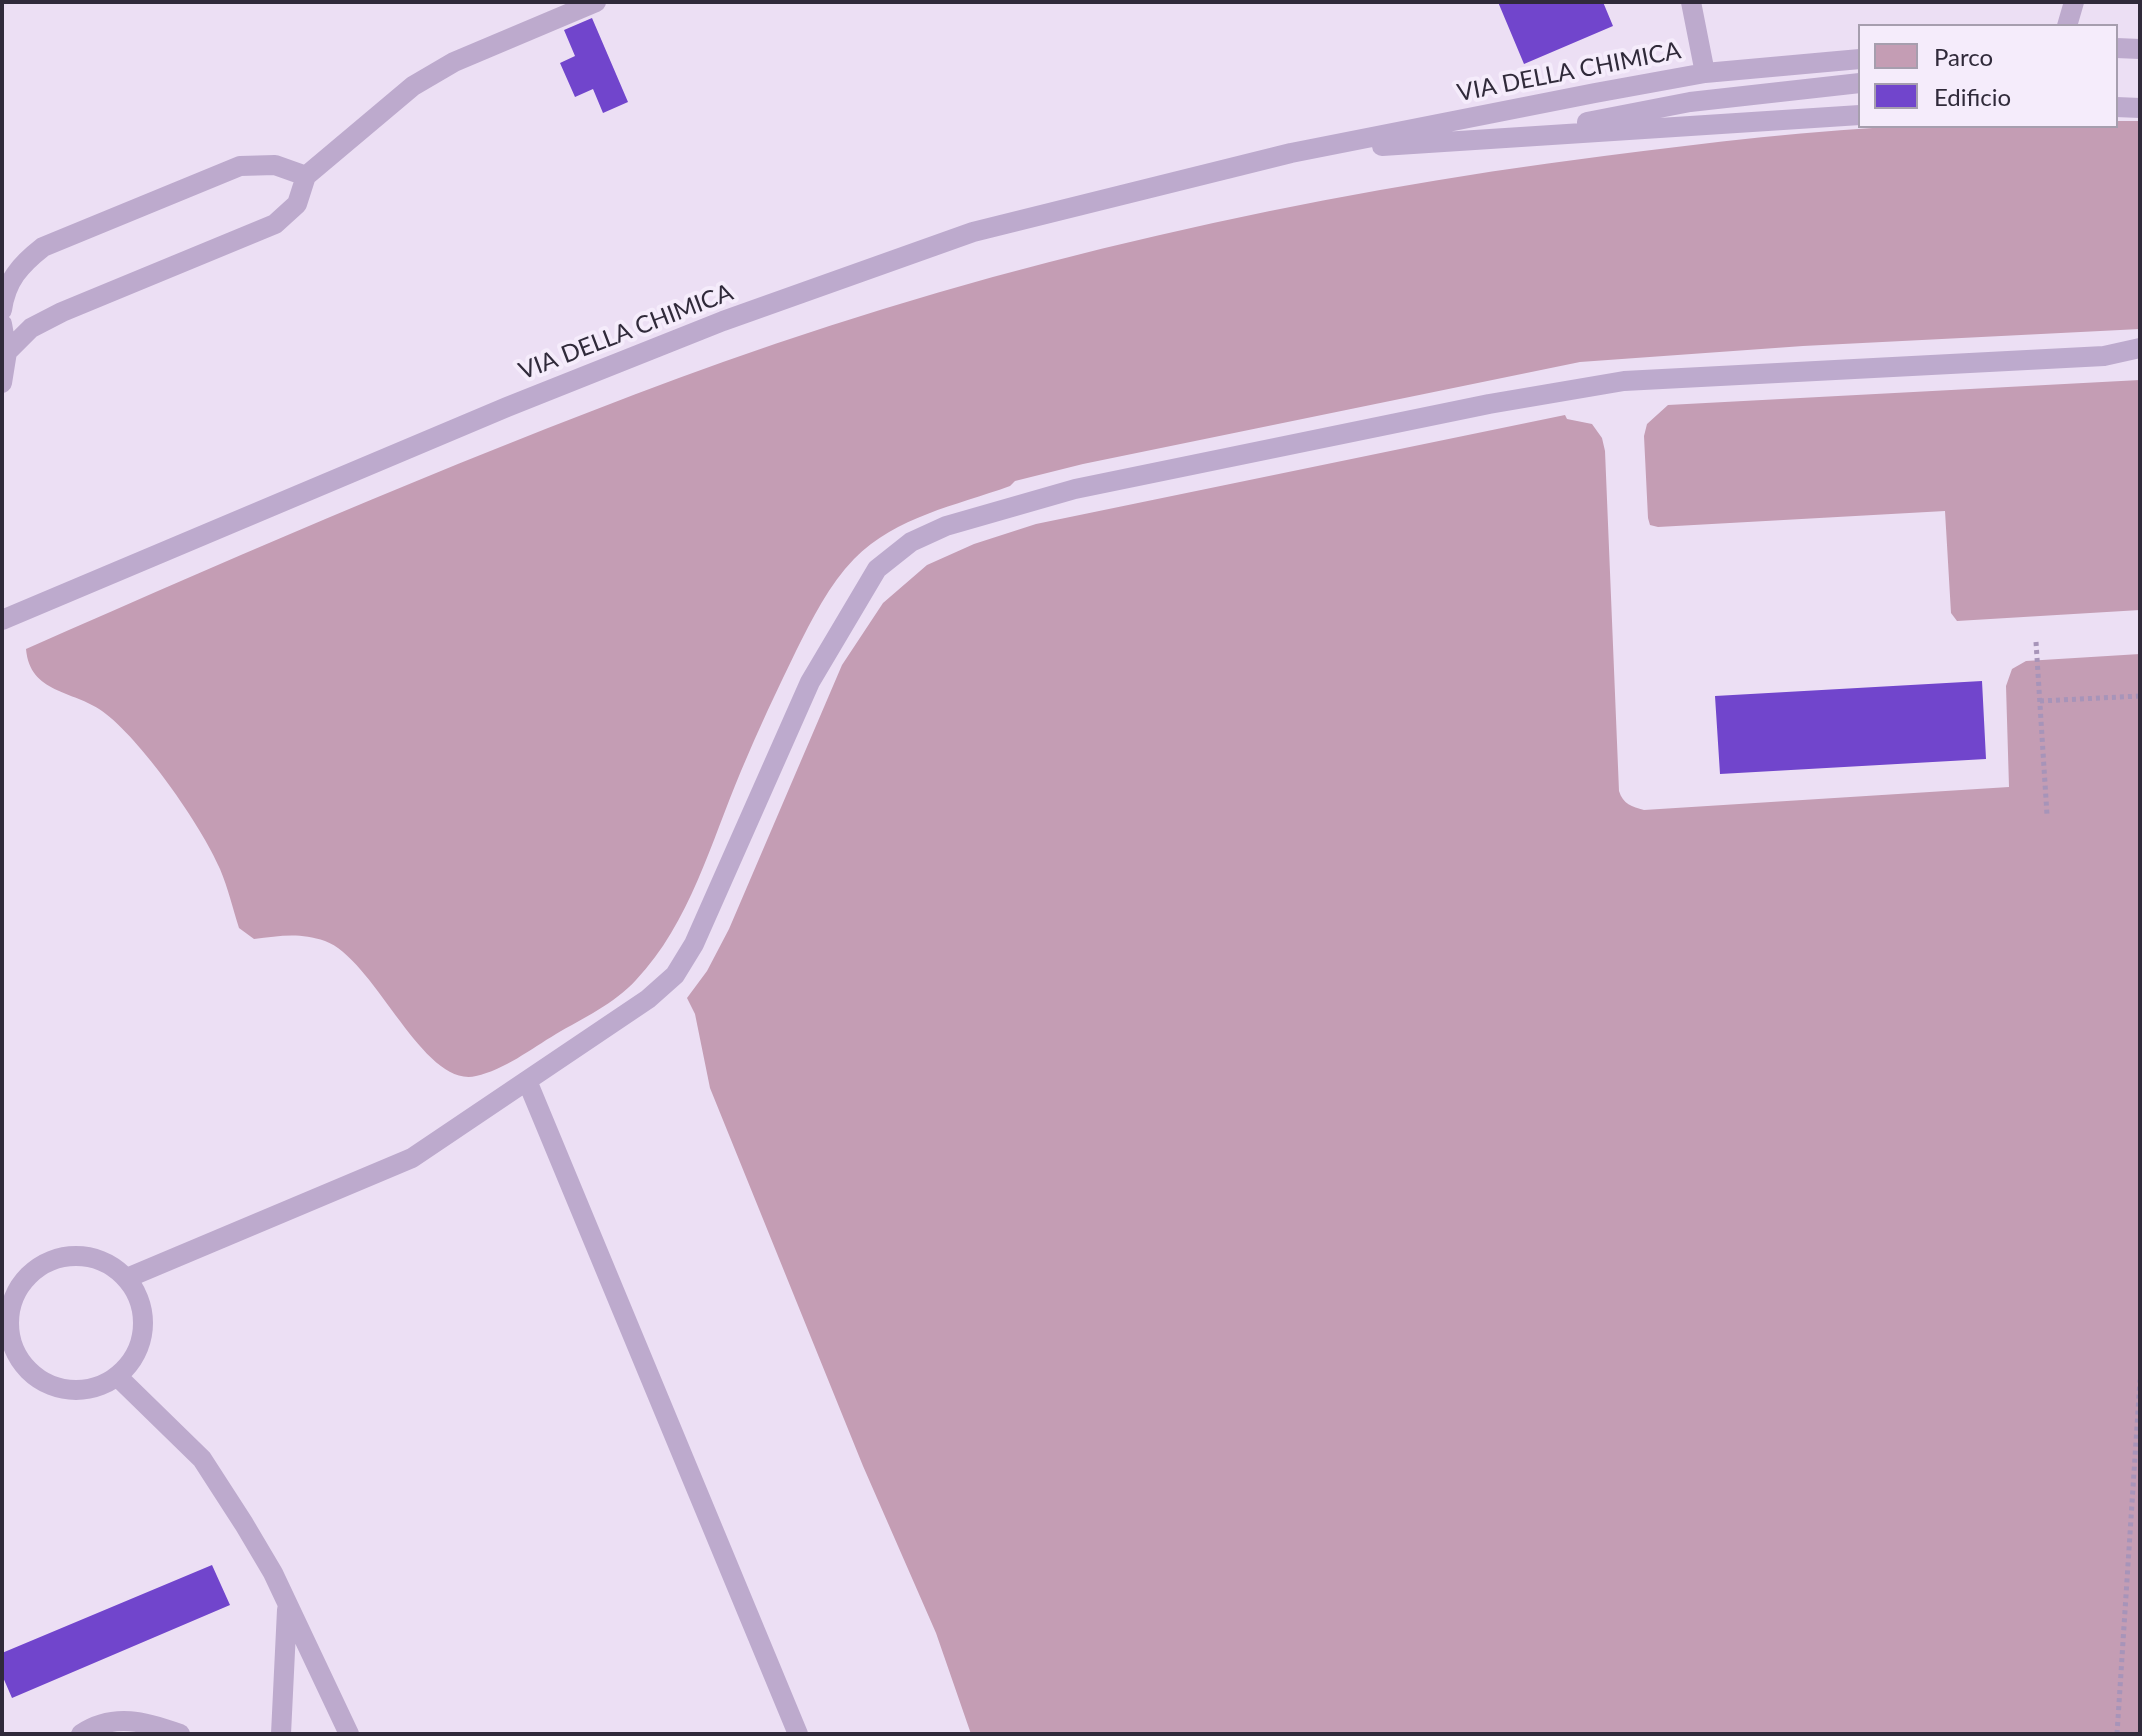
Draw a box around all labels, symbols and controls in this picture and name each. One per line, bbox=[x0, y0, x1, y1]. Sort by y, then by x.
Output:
legend bbox=[1858, 24, 2118, 128]
street label: VIA DELLA CHIMICA bbox=[1455, 36, 1683, 108]
text: Parco bbox=[1934, 42, 1993, 71]
text: Edificio bbox=[1934, 82, 2011, 111]
street label: VIA DELLA CHIMICA bbox=[515, 278, 737, 386]

